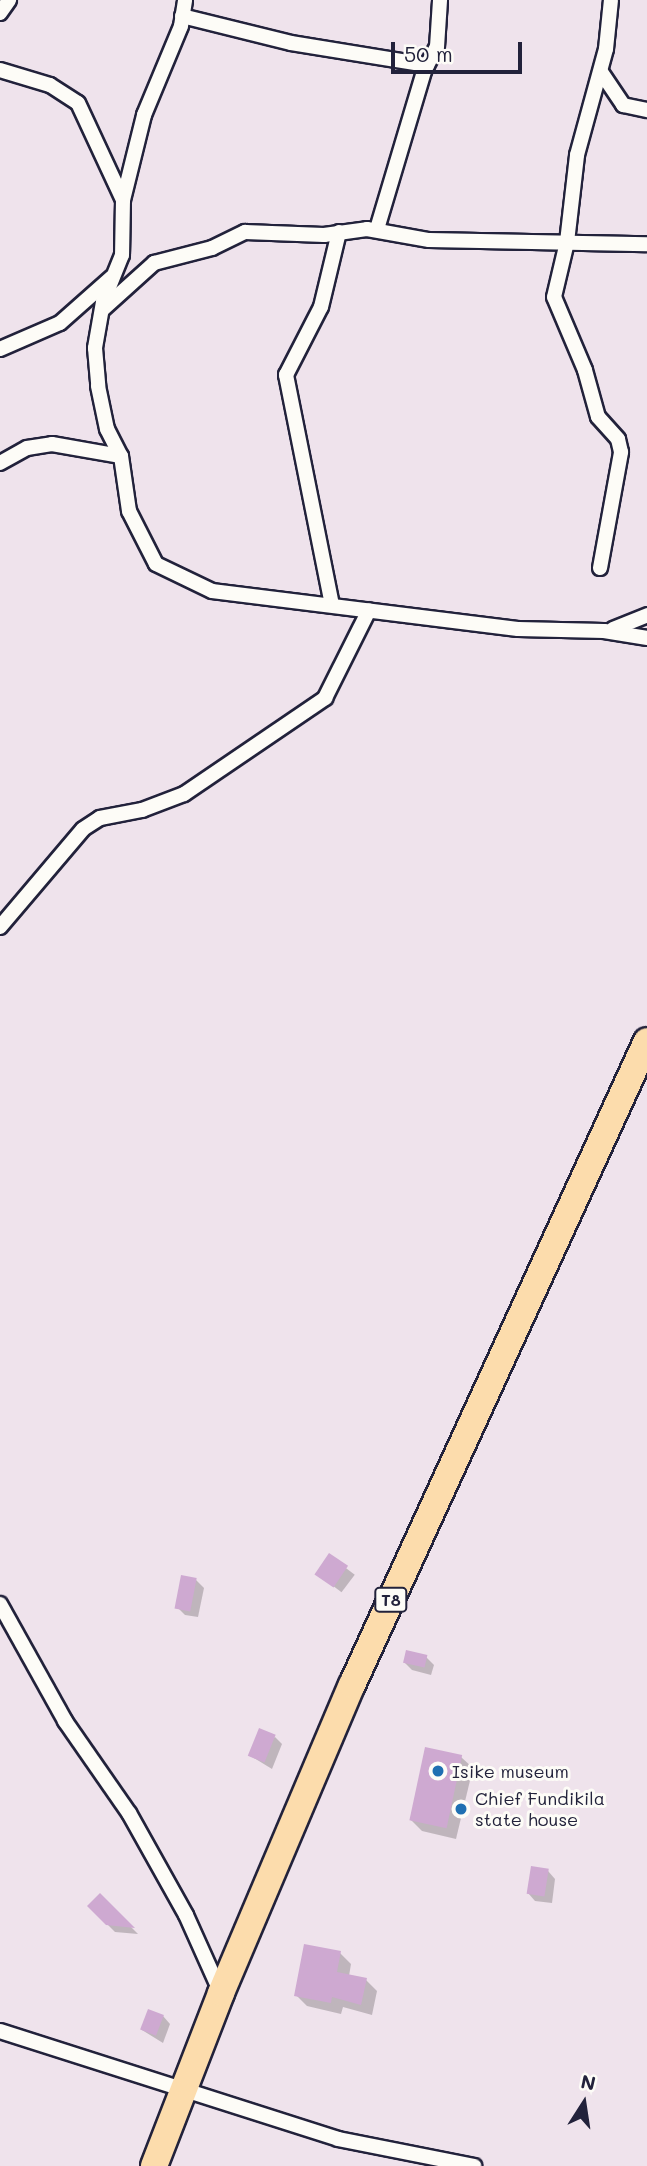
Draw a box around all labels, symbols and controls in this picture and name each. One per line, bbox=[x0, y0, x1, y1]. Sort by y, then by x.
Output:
scale bar bbox=[395, 28, 526, 72]
text: 50 m bbox=[404, 40, 453, 67]
road number: T8 bbox=[374, 1588, 408, 1612]
place label: Isike museum bbox=[452, 1760, 569, 1782]
marker: Isike museum bbox=[430, 1763, 446, 1779]
place label: Chief Fundikila state house bbox=[475, 1788, 605, 1830]
marker: Chief Fundikila state house bbox=[453, 1801, 469, 1817]
north arrow bbox=[549, 2068, 619, 2138]
text: N bbox=[579, 2068, 598, 2096]

